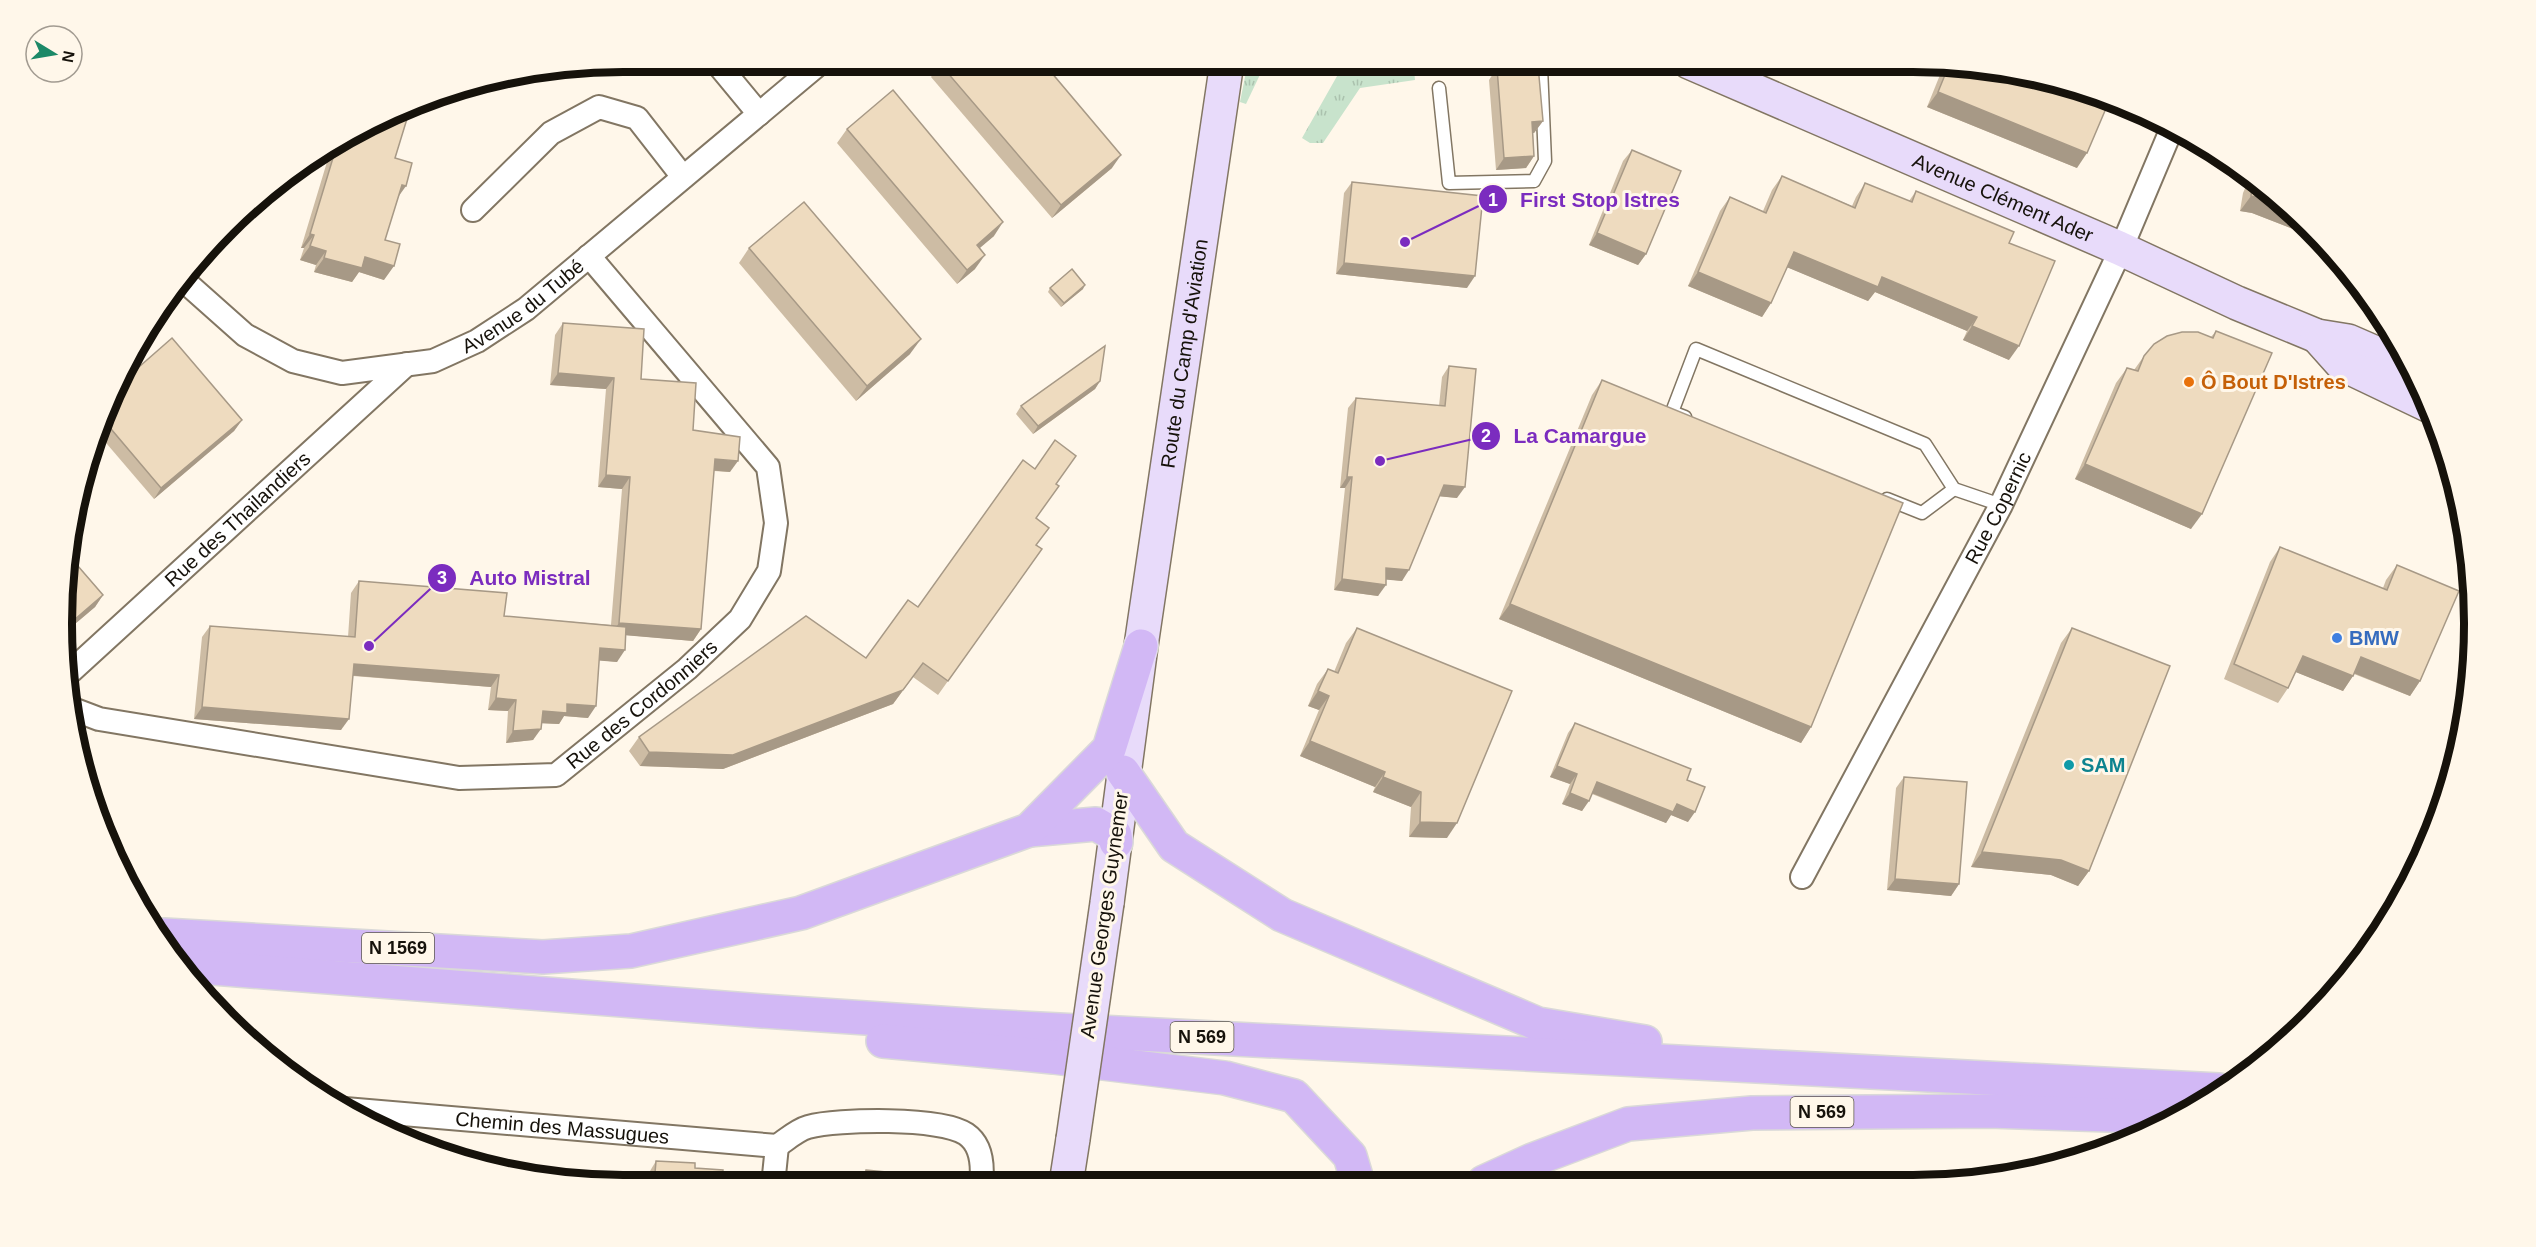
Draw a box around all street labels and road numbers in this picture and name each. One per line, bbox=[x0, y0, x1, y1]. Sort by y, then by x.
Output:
street label: Avenue Clément Ader bbox=[1909, 149, 2097, 247]
street label: Route du Camp d'Aviation bbox=[1156, 237, 1212, 470]
street label: Avenue du Tubé bbox=[459, 255, 588, 357]
street label: Rue des Thailandiers bbox=[160, 447, 314, 591]
street label: Rue Copernic bbox=[1961, 448, 2035, 568]
street label: Rue des Cordonniers bbox=[562, 635, 722, 773]
street label: Avenue Georges Guynemer bbox=[1076, 790, 1132, 1040]
road number: N 1569 bbox=[362, 933, 434, 963]
road number: N 569 bbox=[1170, 1022, 1234, 1052]
road number: N 569 bbox=[1790, 1097, 1854, 1127]
street label: Chemin des Massugues bbox=[454, 1107, 670, 1148]

